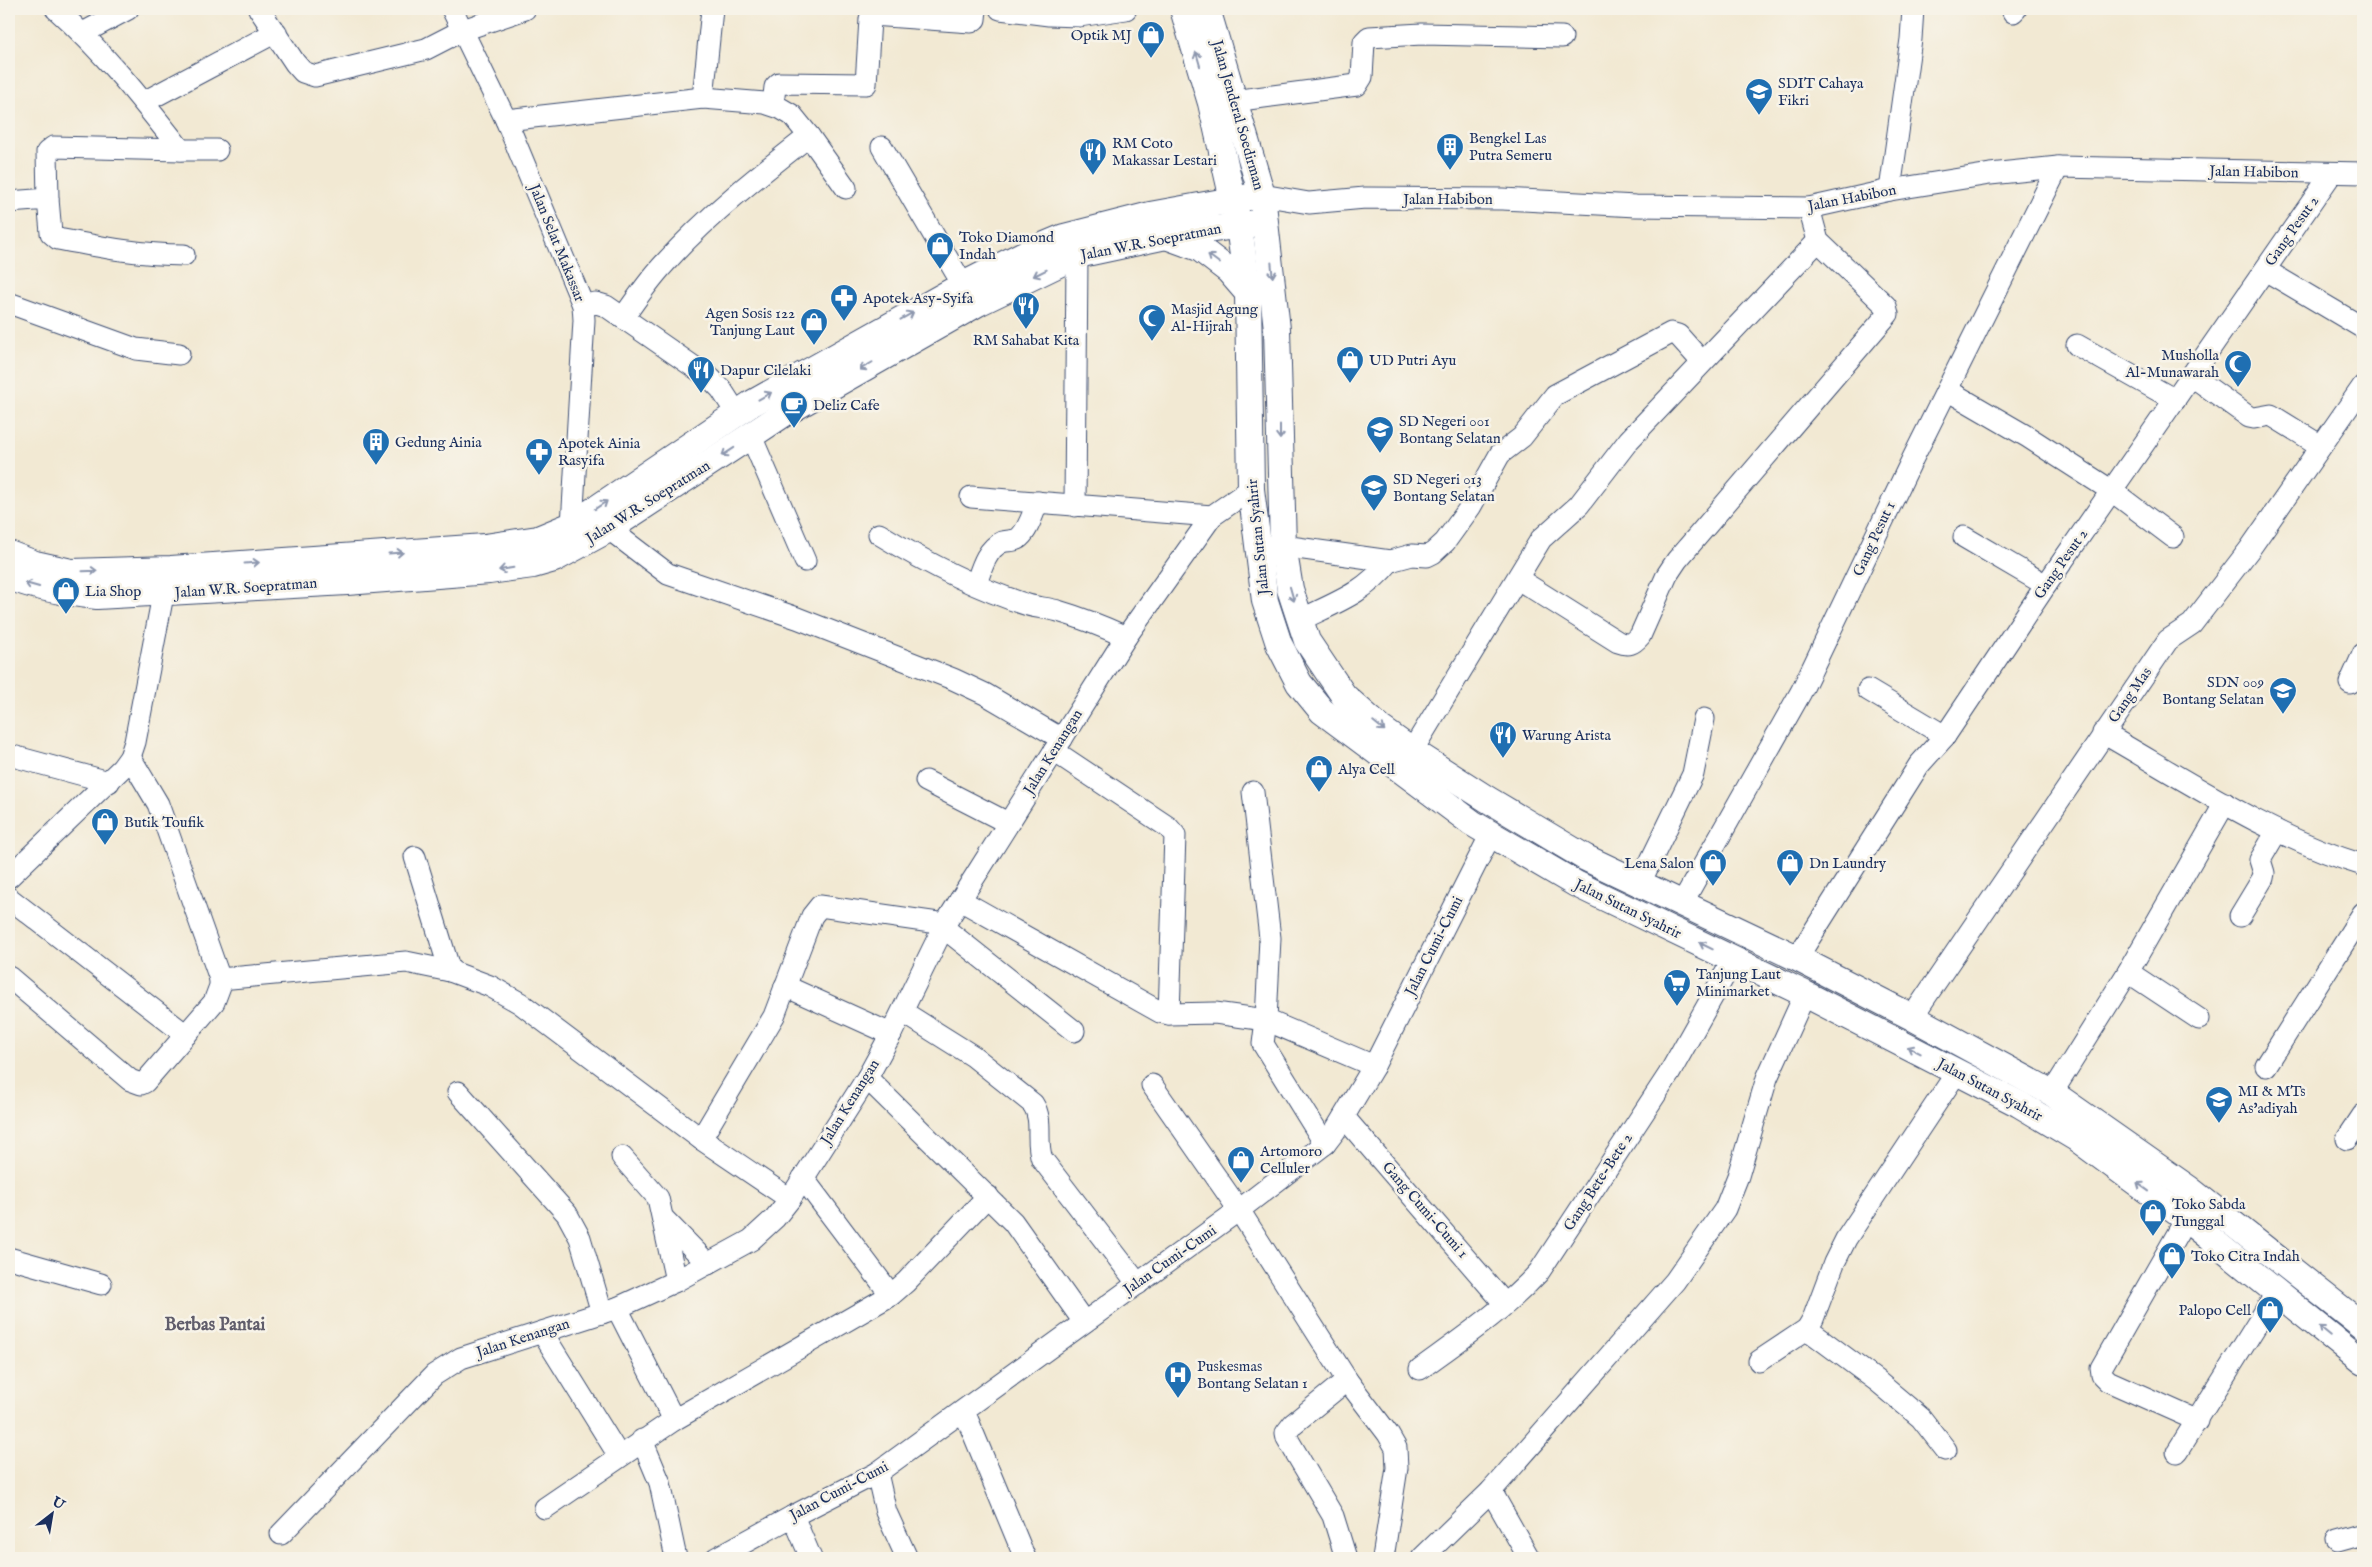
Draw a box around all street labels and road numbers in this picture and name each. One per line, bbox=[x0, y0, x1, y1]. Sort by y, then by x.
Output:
street label: Jalan Jenderal Soedirman bbox=[1207, 36, 1269, 192]
street label: Jalan Habibon bbox=[2207, 162, 2299, 182]
street label: Jalan Selat Makassar bbox=[524, 180, 589, 305]
street label: Jalan Habibon bbox=[1804, 180, 1898, 216]
street label: Jalan Habibon bbox=[1401, 190, 1493, 209]
street label: Gang Pesut 2 bbox=[2261, 192, 2323, 270]
street label: Jalan W.R. Soepratman bbox=[1077, 219, 1223, 265]
street label: Jalan W.R. Soepratman bbox=[581, 456, 714, 549]
street label: Jalan Sutan Syahrir bbox=[1242, 477, 1274, 598]
street label: Gang Pesut 1 bbox=[1848, 499, 1900, 579]
street label: Gang Pesut 2 bbox=[2030, 525, 2092, 603]
street label: Jalan W.R. Soepratman bbox=[172, 574, 318, 603]
street label: Gang Mas bbox=[2104, 663, 2156, 727]
street label: Jalan Kenangan bbox=[1018, 706, 1087, 800]
street label: Jalan Sutan Syahrir bbox=[1570, 874, 1685, 943]
street label: Jalan Cumi-Cumi bbox=[1400, 893, 1467, 1001]
street label: Jalan Sutan Syahrir bbox=[1932, 1053, 2046, 1126]
street label: Jalan Kenangan bbox=[815, 1056, 884, 1150]
street label: Gang Bete-Bete 2 bbox=[1559, 1130, 1637, 1234]
street label: Gang Cumi-Cumi 1 bbox=[1378, 1158, 1472, 1262]
street label: Jalan Cumi-Cumi bbox=[1118, 1221, 1220, 1300]
street label: Jalan Kenangan bbox=[472, 1314, 572, 1363]
street label: Jalan Cumi-Cumi bbox=[785, 1457, 892, 1526]

